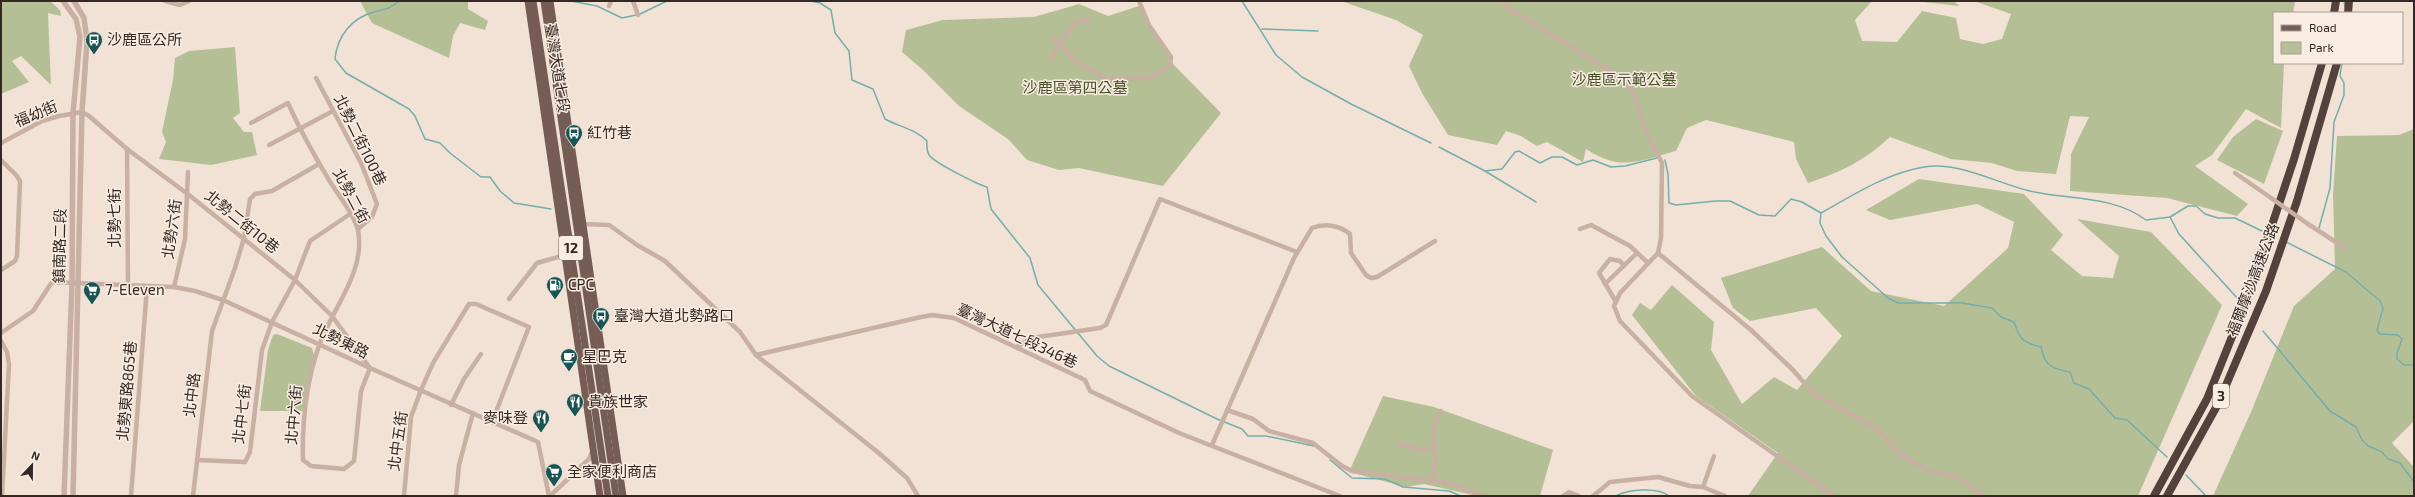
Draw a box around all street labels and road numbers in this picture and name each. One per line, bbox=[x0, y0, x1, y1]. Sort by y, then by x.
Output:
street label: 臺灣大道七段 bbox=[542, 22, 574, 114]
street label: 北勢二街100巷 bbox=[331, 91, 391, 188]
street label: 福幼街 bbox=[11, 96, 60, 130]
street label: 北勢二街 bbox=[330, 165, 374, 226]
street label: 北勢二街10巷 bbox=[202, 186, 283, 257]
street label: 北勢七街 bbox=[105, 188, 123, 248]
street label: 北勢六街 bbox=[158, 198, 184, 260]
street label: 鎮南路二段 bbox=[49, 208, 69, 284]
street label: 福爾摩沙高速公路 bbox=[2222, 220, 2282, 339]
road number: 12 bbox=[559, 236, 583, 260]
street label: 臺灣大道七段346巷 bbox=[954, 299, 1081, 371]
street label: 北勢東路 bbox=[311, 319, 372, 361]
street label: 北勢東路865巷 bbox=[113, 340, 139, 442]
street label: 北中路 bbox=[179, 371, 203, 418]
street label: 北中七街 bbox=[228, 383, 254, 445]
street label: 北中六街 bbox=[281, 384, 305, 446]
road number: 3 bbox=[2213, 384, 2229, 408]
street label: 北中五街 bbox=[384, 410, 410, 472]

